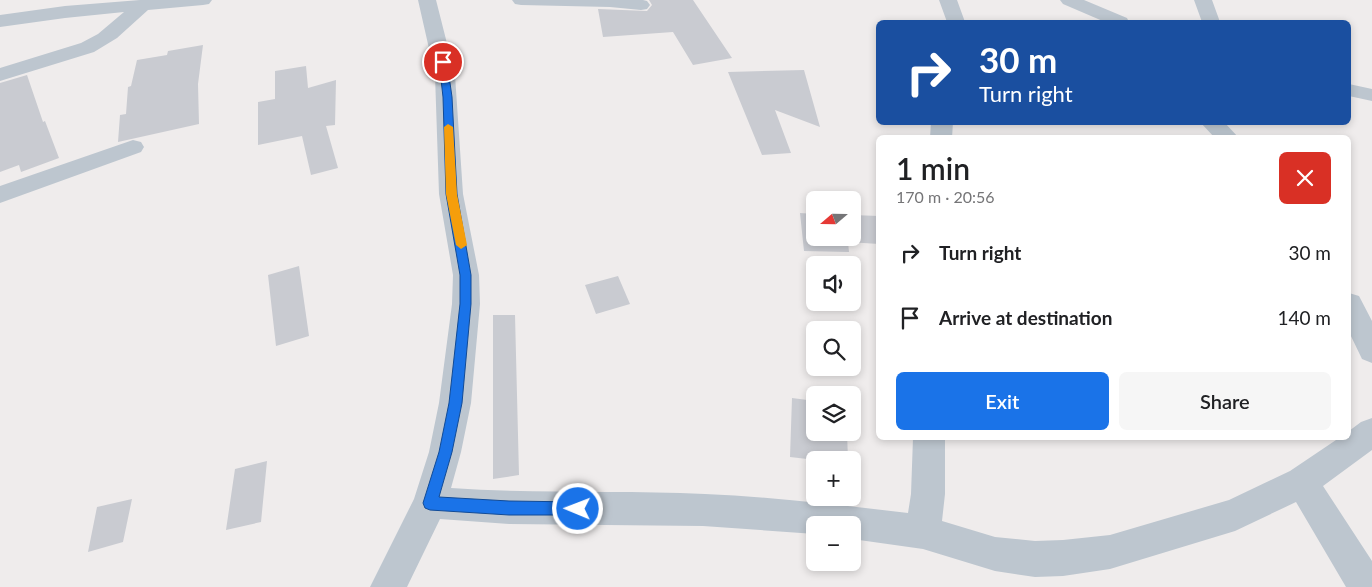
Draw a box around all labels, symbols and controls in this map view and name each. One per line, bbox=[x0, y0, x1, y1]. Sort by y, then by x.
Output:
text: 30 m bbox=[979, 38, 1057, 80]
icon: right bbox=[896, 40, 961, 105]
pin bbox=[422, 41, 464, 83]
icon: arrive bbox=[429, 48, 457, 76]
text: Turn right bbox=[979, 80, 1073, 107]
text: 1 min bbox=[896, 150, 970, 186]
button: close bbox=[1279, 152, 1331, 204]
text: 170 m · 20:56 bbox=[896, 187, 995, 206]
north arrow bbox=[806, 191, 861, 246]
map controls bbox=[806, 191, 861, 571]
icon: right bbox=[896, 239, 924, 267]
text: Turn right bbox=[939, 241, 1021, 264]
text: 30 m bbox=[1288, 241, 1331, 264]
button: sound bbox=[806, 256, 861, 311]
icon: arrive bbox=[896, 304, 924, 332]
text: Arrive at destination bbox=[939, 306, 1112, 329]
text: 140 m bbox=[1277, 306, 1331, 329]
button: search bbox=[806, 321, 861, 376]
button: Exit bbox=[896, 372, 1109, 430]
button: Share bbox=[1119, 372, 1331, 430]
button: layers bbox=[806, 386, 861, 441]
button: + bbox=[806, 451, 861, 506]
position arrow bbox=[551, 482, 603, 534]
button: − bbox=[806, 516, 861, 571]

